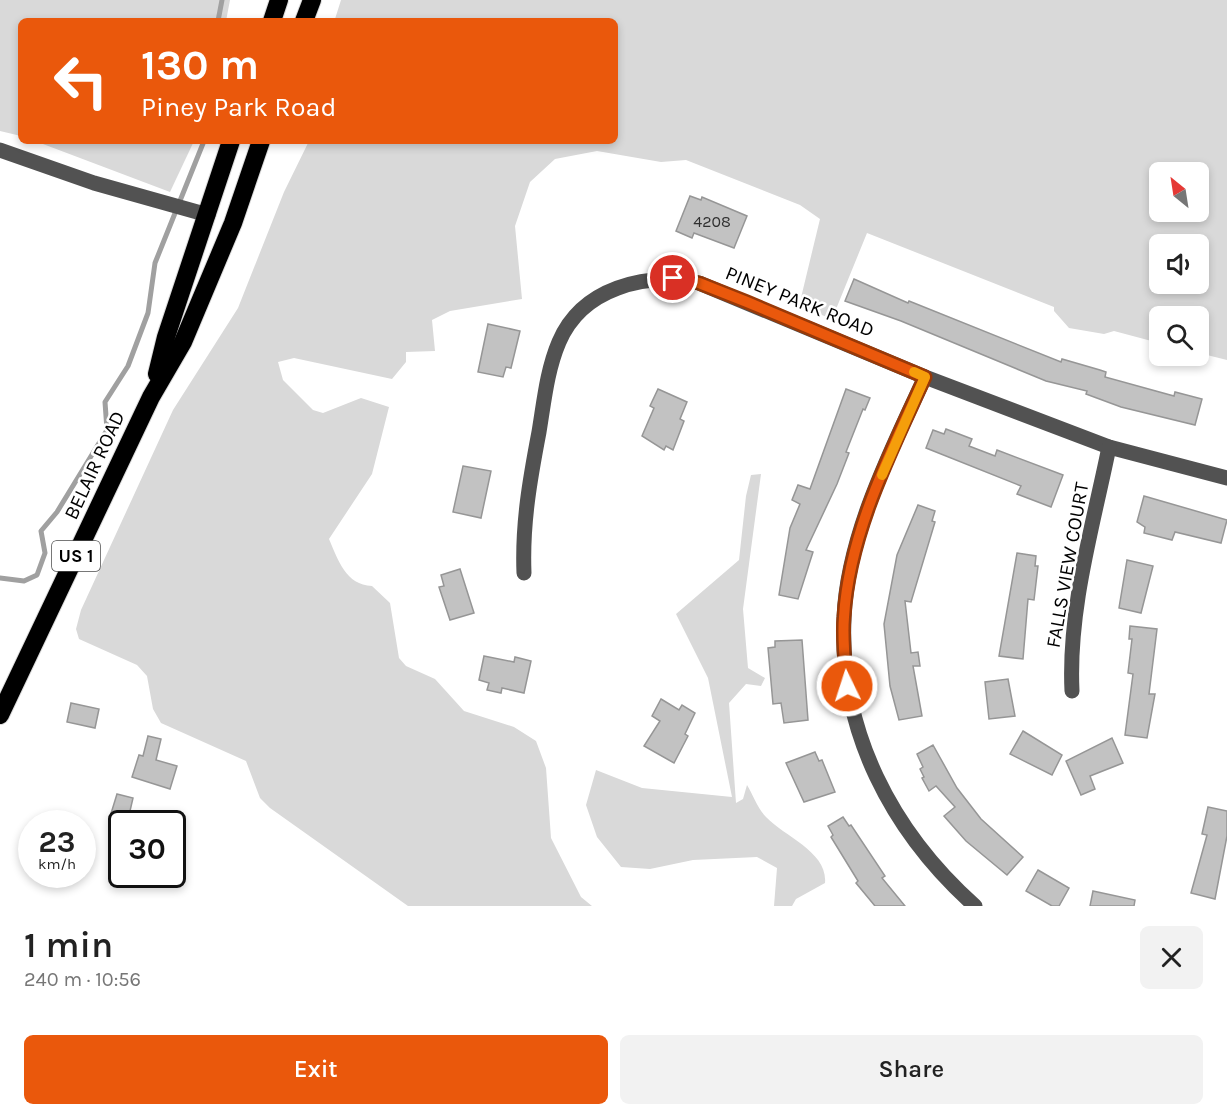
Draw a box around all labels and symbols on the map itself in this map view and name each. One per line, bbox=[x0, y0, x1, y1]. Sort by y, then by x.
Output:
north arrow bbox=[1149, 162, 1209, 222]
house number: 4208 bbox=[693, 212, 731, 231]
pin bbox=[647, 252, 698, 303]
street label: PINEY PARK ROAD bbox=[722, 261, 877, 342]
street label: BELAIR ROAD bbox=[59, 407, 130, 523]
street label: FALLS VIEW COURT bbox=[1042, 481, 1093, 650]
road number: US 1 bbox=[52, 541, 100, 571]
position arrow bbox=[815, 654, 879, 718]
speed limit sign: 30 bbox=[108, 810, 186, 888]

